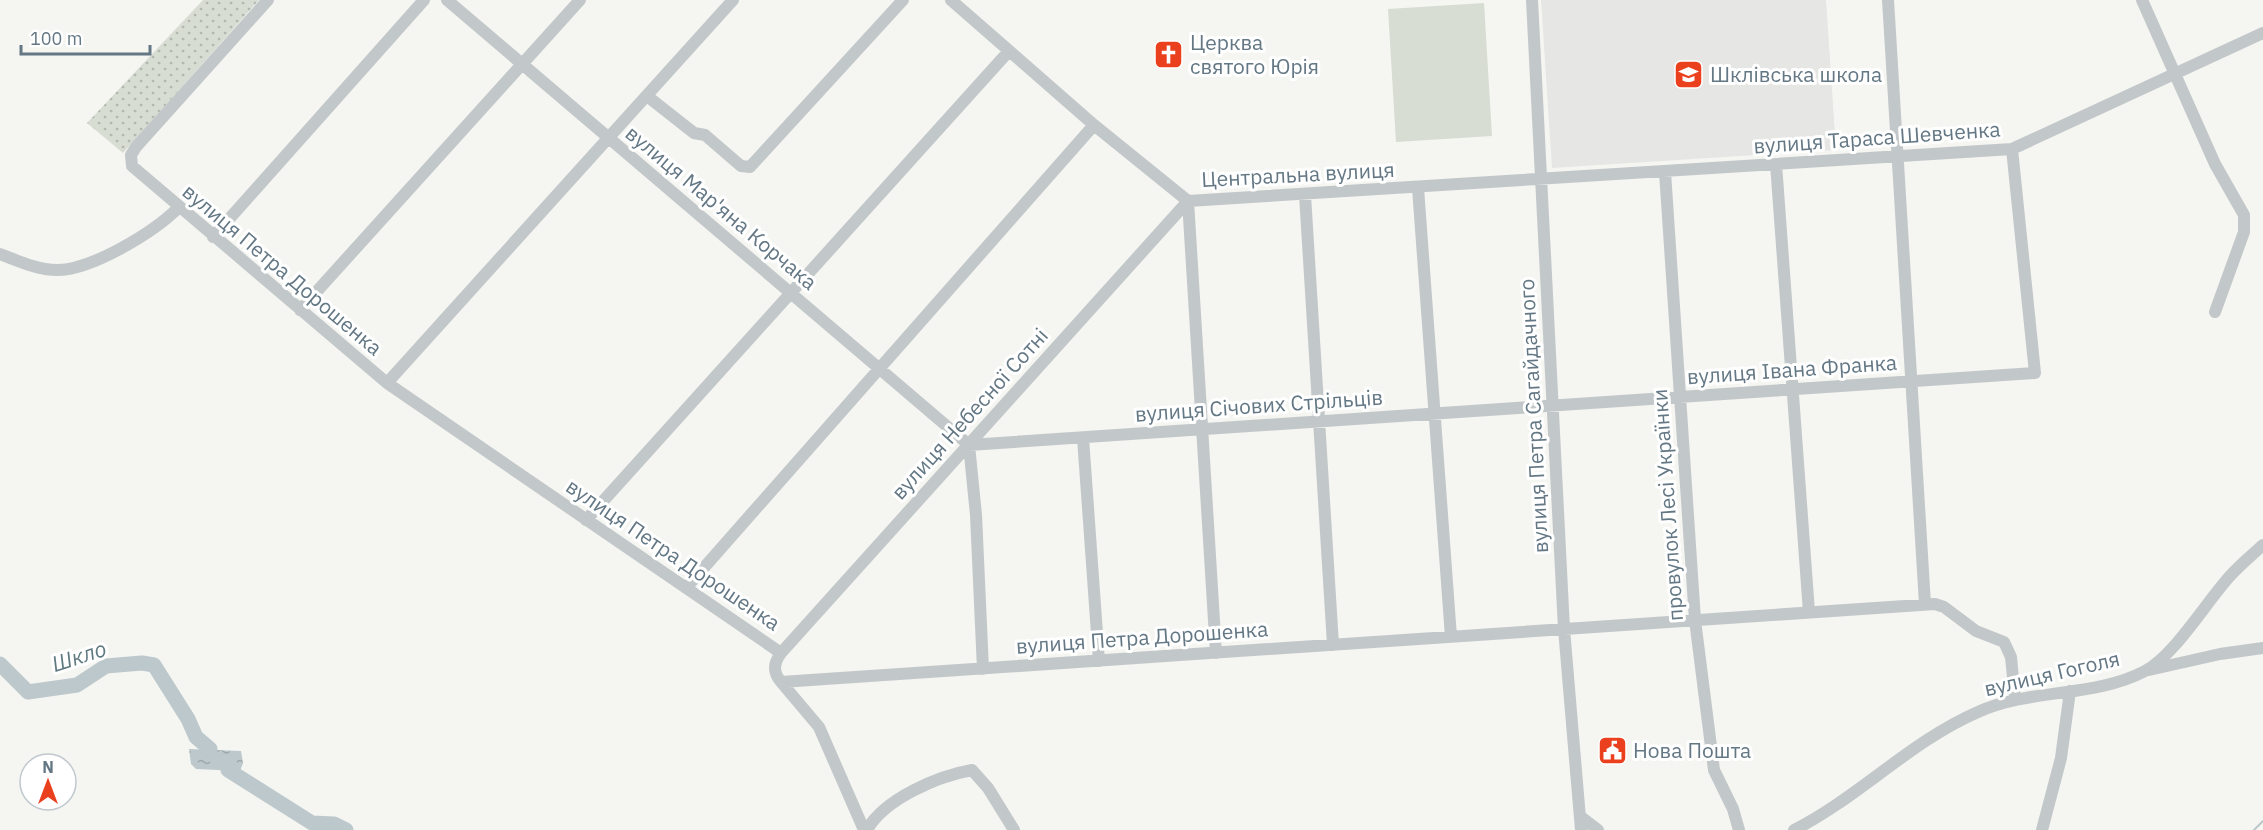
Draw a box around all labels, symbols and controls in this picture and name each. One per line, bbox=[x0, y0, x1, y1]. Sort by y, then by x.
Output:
scale bar bbox=[21, 18, 150, 56]
text: 100 m bbox=[30, 27, 82, 50]
place label: Церква святого Юрія bbox=[1190, 28, 1319, 80]
church icon: Церква святого Юрія bbox=[1153, 39, 1185, 71]
school or university icon: Шклівська школа bbox=[1673, 59, 1705, 91]
place label: Шклівська школа bbox=[1710, 60, 1882, 88]
street label: вулиця Тараса Шевченка bbox=[1752, 114, 2001, 160]
street label: вулиця Мар'яна Корчака bbox=[620, 119, 823, 296]
street label: Центральна вулиця bbox=[1201, 155, 1395, 193]
street label: вулиця Петра Дорошенка bbox=[177, 177, 388, 361]
street label: вулиця Петра Сагайдачного bbox=[1512, 278, 1554, 554]
street label: вулиця Небесної Сотні bbox=[885, 322, 1054, 505]
street label: вулиця Івана Франка bbox=[1686, 348, 1898, 390]
street label: вулиця Січових Стрільців bbox=[1134, 382, 1384, 428]
street label: провулок Лесі Українки bbox=[1645, 388, 1689, 622]
street label: вулиця Петра Дорошенка bbox=[561, 472, 786, 636]
street label: вулиця Петра Дорошенка bbox=[1015, 614, 1269, 660]
water label: Шкло bbox=[48, 633, 110, 678]
street label: вулиця Гоголя bbox=[1981, 644, 2122, 702]
public building icon: Нова Пошта bbox=[1596, 735, 1628, 767]
place label: Нова Пошта bbox=[1633, 736, 1751, 764]
north arrow bbox=[18, 752, 78, 812]
text: N bbox=[42, 757, 54, 777]

